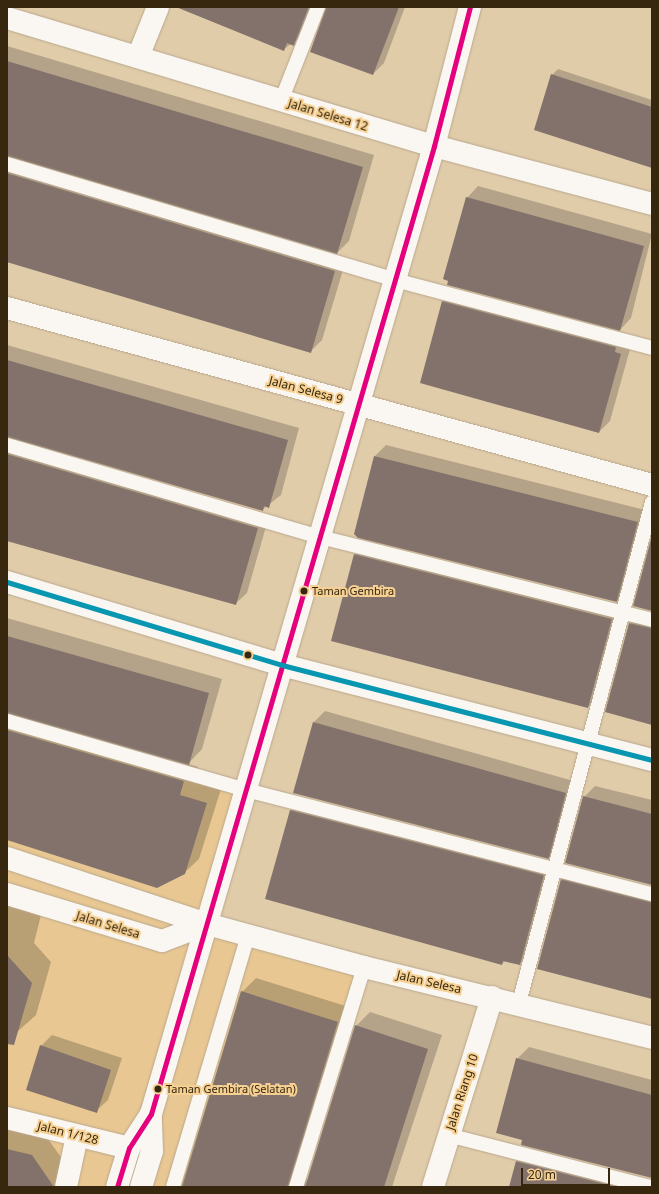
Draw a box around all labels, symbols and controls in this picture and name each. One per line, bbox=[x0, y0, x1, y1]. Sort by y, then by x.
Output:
street label: Jalan Selesa 12 bbox=[286, 96, 370, 134]
street label: Jalan Selesa 9 bbox=[267, 373, 345, 407]
place label: Taman Gembira bbox=[312, 584, 394, 598]
marker: Taman Gembira bbox=[299, 586, 309, 596]
unlabelled marker bbox=[243, 650, 253, 660]
street label: Jalan Selesa bbox=[74, 908, 142, 942]
street label: Jalan Selesa bbox=[395, 968, 463, 996]
street label: Jalan Riang 10 bbox=[443, 1052, 481, 1132]
place label: Taman Gembira (Selatan) bbox=[166, 1082, 296, 1096]
marker: Taman Gembira (Selatan) bbox=[153, 1084, 163, 1094]
street label: Jalan 1/128 bbox=[36, 1118, 100, 1148]
scale bar bbox=[523, 1160, 612, 1186]
text: 20 m bbox=[528, 1166, 556, 1183]

